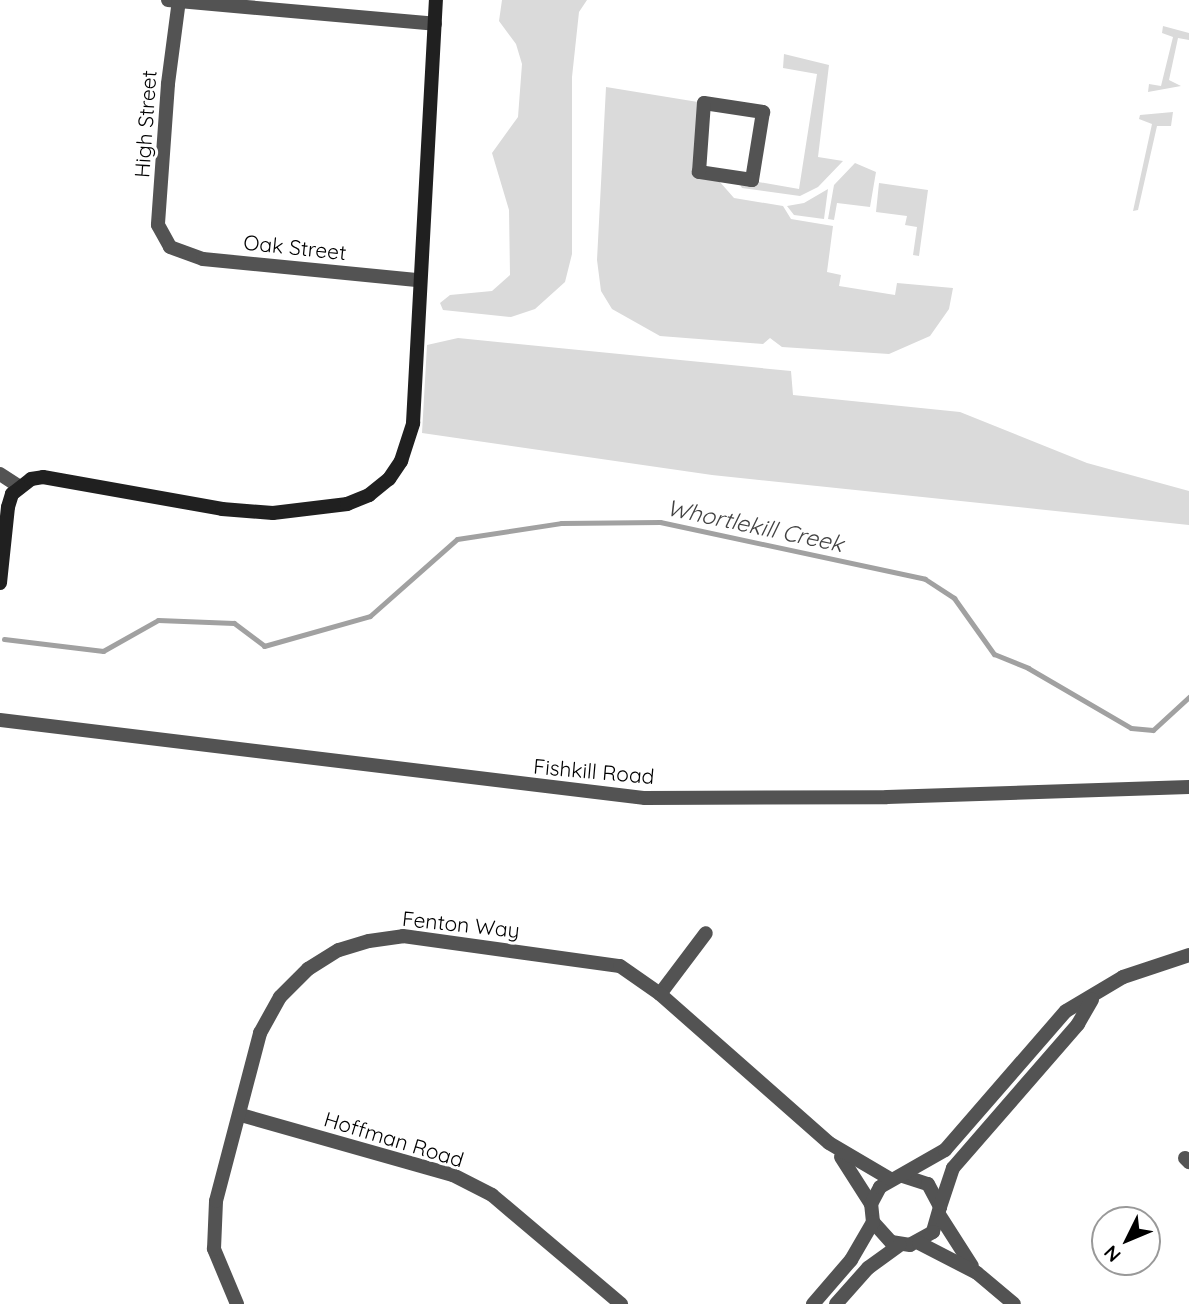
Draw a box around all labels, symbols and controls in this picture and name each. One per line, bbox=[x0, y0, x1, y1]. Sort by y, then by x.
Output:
street label: High Street bbox=[129, 69, 161, 179]
street label: Oak Street bbox=[242, 229, 348, 265]
water label: Whortlekill Creek bbox=[664, 494, 846, 558]
street label: Fishkill Road bbox=[532, 753, 656, 789]
street label: Fenton Way bbox=[401, 905, 521, 943]
street label: Hoffman Road bbox=[321, 1106, 467, 1172]
north arrow bbox=[1091, 1206, 1161, 1276]
text: N bbox=[1099, 1241, 1126, 1267]

